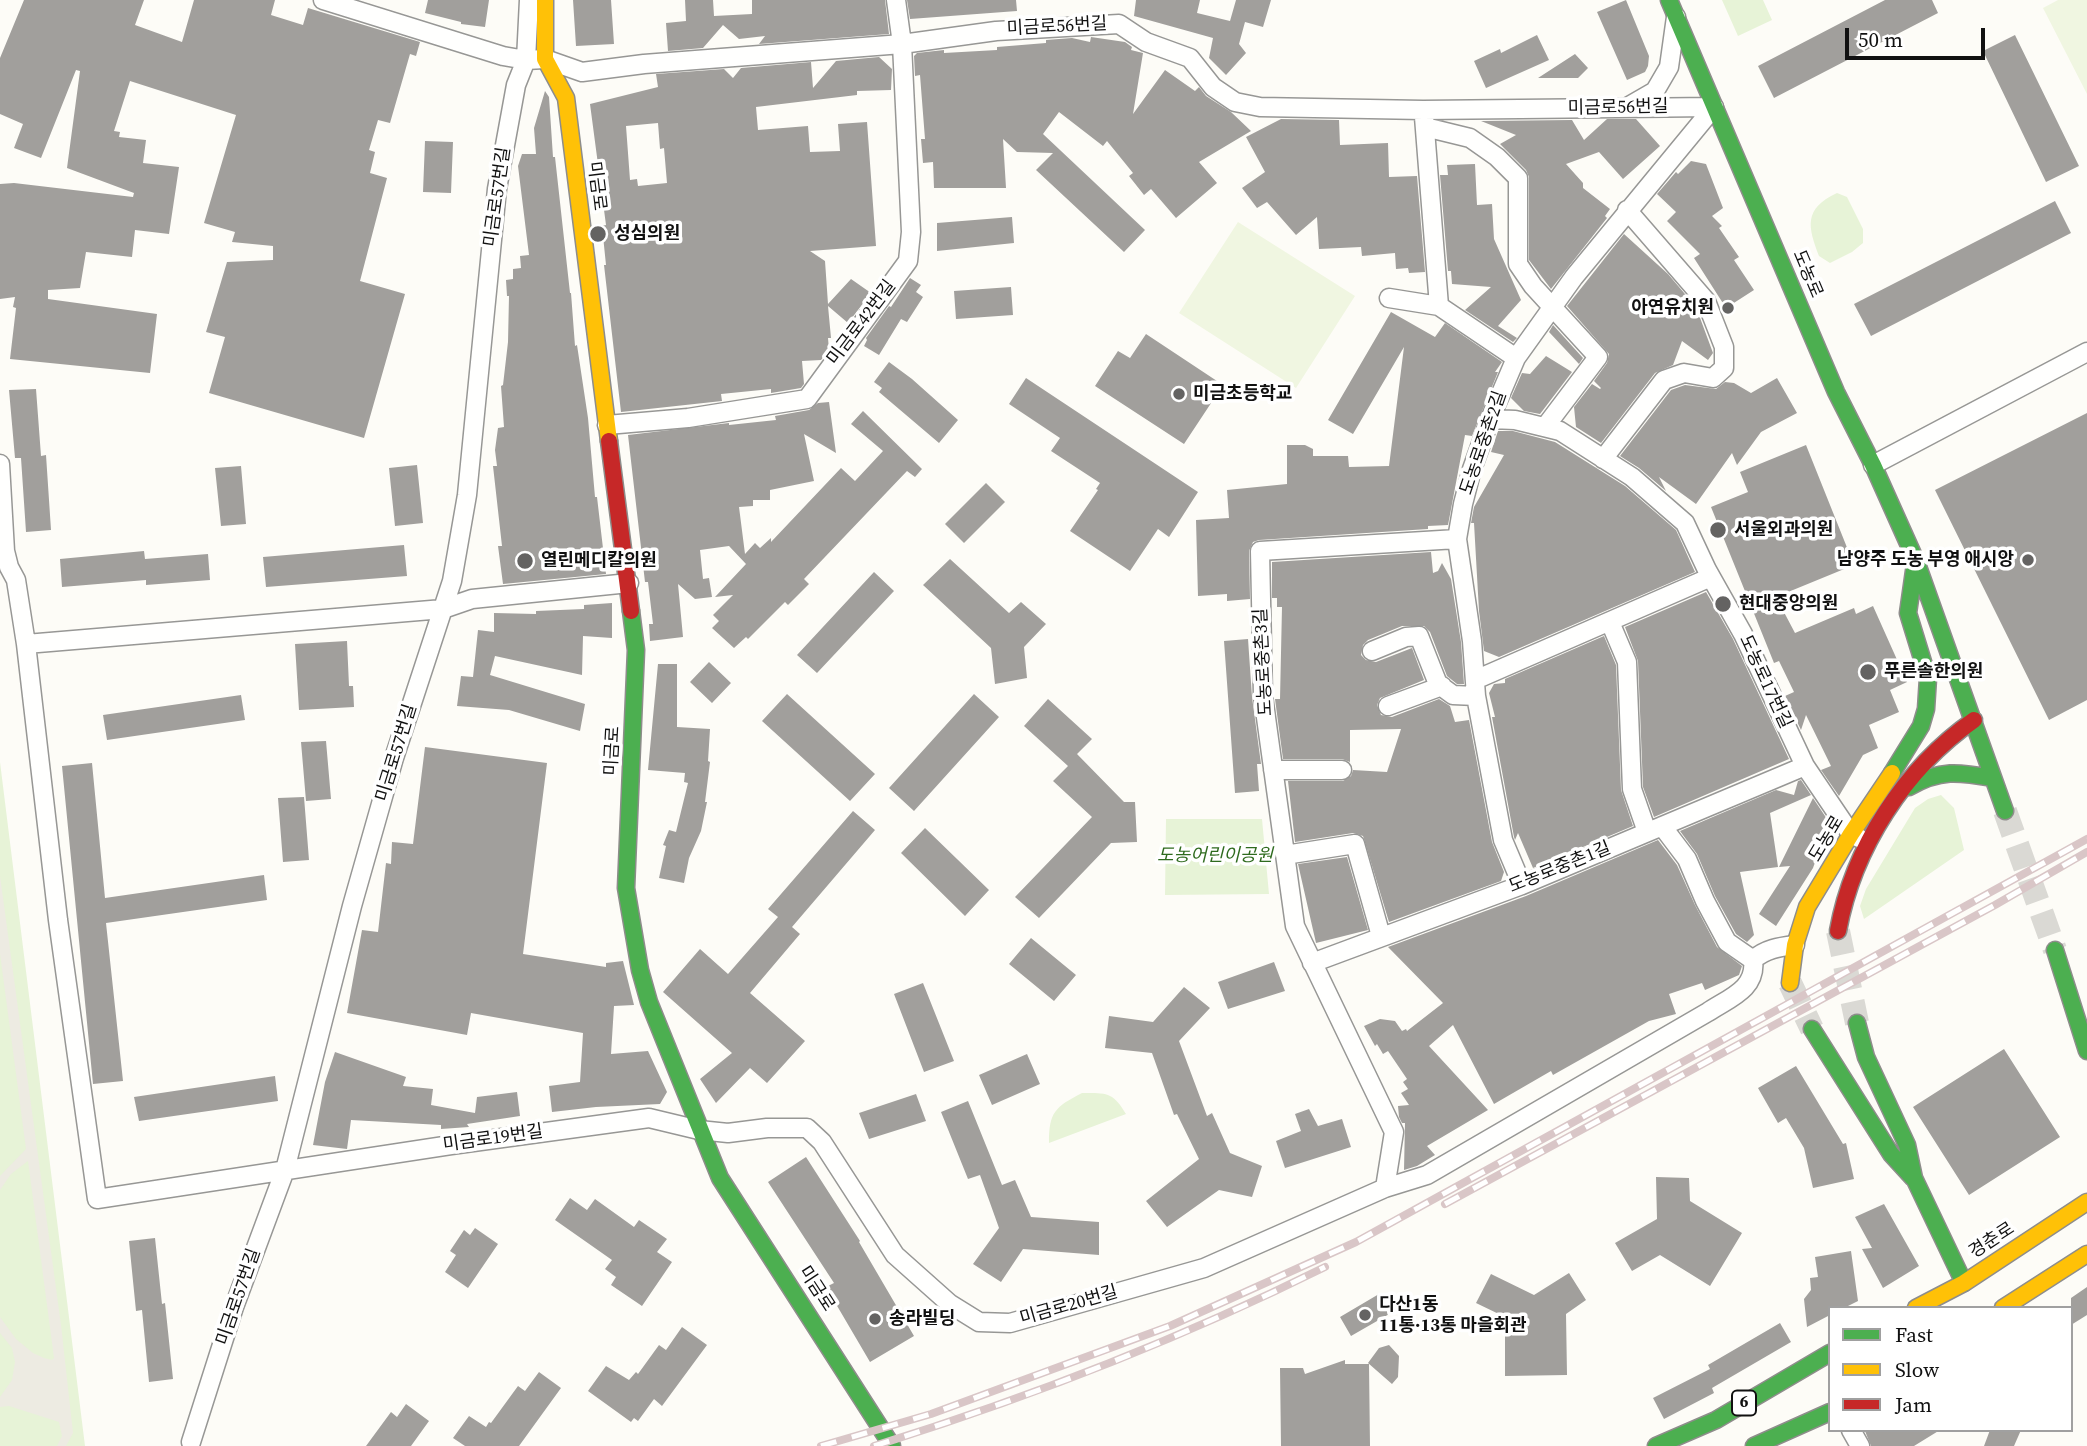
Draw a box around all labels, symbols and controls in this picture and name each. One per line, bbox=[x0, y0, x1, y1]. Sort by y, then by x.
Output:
street label: 미금로56번길 bbox=[1006, 14, 1108, 40]
scale bar bbox=[1849, 14, 1989, 58]
text: 50 m bbox=[1858, 25, 1903, 54]
street label: 미금로56번길 bbox=[1567, 96, 1669, 120]
street label: 미금로57번길 bbox=[480, 146, 516, 248]
street label: 미금로 bbox=[582, 160, 610, 212]
place label: 성심의원 bbox=[614, 223, 680, 245]
marker: 성심의원 bbox=[588, 224, 608, 244]
street label: 도농로 bbox=[1787, 247, 1827, 301]
street label: 미금로42번길 bbox=[823, 276, 901, 370]
place label: 아연유치원 bbox=[1631, 297, 1714, 319]
marker: 아연유치원 bbox=[1720, 300, 1736, 316]
place label: 미금초등학교 bbox=[1193, 383, 1292, 405]
marker: 미금초등학교 bbox=[1171, 386, 1187, 402]
street label: 도농로중촌2길 bbox=[1456, 388, 1512, 498]
place label: 서울외과의원 bbox=[1734, 519, 1833, 541]
marker: 서울외과의원 bbox=[1708, 520, 1728, 540]
place label: 남양주 도농 부영 애시앙 bbox=[1837, 549, 2014, 571]
place label: 열린메디칼의원 bbox=[541, 550, 657, 572]
marker: 열린메디칼의원 bbox=[515, 551, 535, 571]
marker: 남양주 도농 부영 애시앙 bbox=[2020, 552, 2036, 568]
place label: 현대중앙의원 bbox=[1739, 593, 1838, 615]
marker: 현대중앙의원 bbox=[1713, 594, 1733, 614]
street label: 도농로중촌3길 bbox=[1250, 607, 1278, 717]
street label: 도농로17번길 bbox=[1734, 632, 1796, 732]
place label: 푸른솔한의원 bbox=[1884, 661, 1983, 683]
marker: 푸른솔한의원 bbox=[1858, 662, 1878, 682]
street label: 미금로57번길 bbox=[372, 702, 422, 804]
street label: 미금로 bbox=[601, 726, 625, 776]
street label: 도농로 bbox=[1805, 812, 1849, 866]
street label: 도농로중촌1길 bbox=[1506, 838, 1614, 898]
park label: 도농어린이공원 bbox=[1157, 845, 1273, 867]
street label: 미금로19번길 bbox=[442, 1121, 544, 1157]
street label: 경춘로 bbox=[1965, 1218, 2019, 1264]
street label: 미금로57번길 bbox=[212, 1246, 266, 1348]
street label: 미금로 bbox=[793, 1262, 839, 1316]
street label: 미금로20번길 bbox=[1018, 1282, 1120, 1330]
place label: 다산1동 11통·13통 마을회관 bbox=[1379, 1294, 1527, 1336]
legend bbox=[1828, 1306, 2073, 1432]
marker: 다산1동 11통·13통 마을회관 bbox=[1357, 1307, 1373, 1323]
place label: 송라빌딩 bbox=[889, 1308, 955, 1330]
marker: 송라빌딩 bbox=[867, 1311, 883, 1327]
text: Fast bbox=[1895, 1320, 1933, 1349]
text: Slow bbox=[1895, 1355, 1939, 1384]
road number: 6 bbox=[1732, 1390, 1756, 1415]
text: Jam bbox=[1895, 1390, 1932, 1419]

